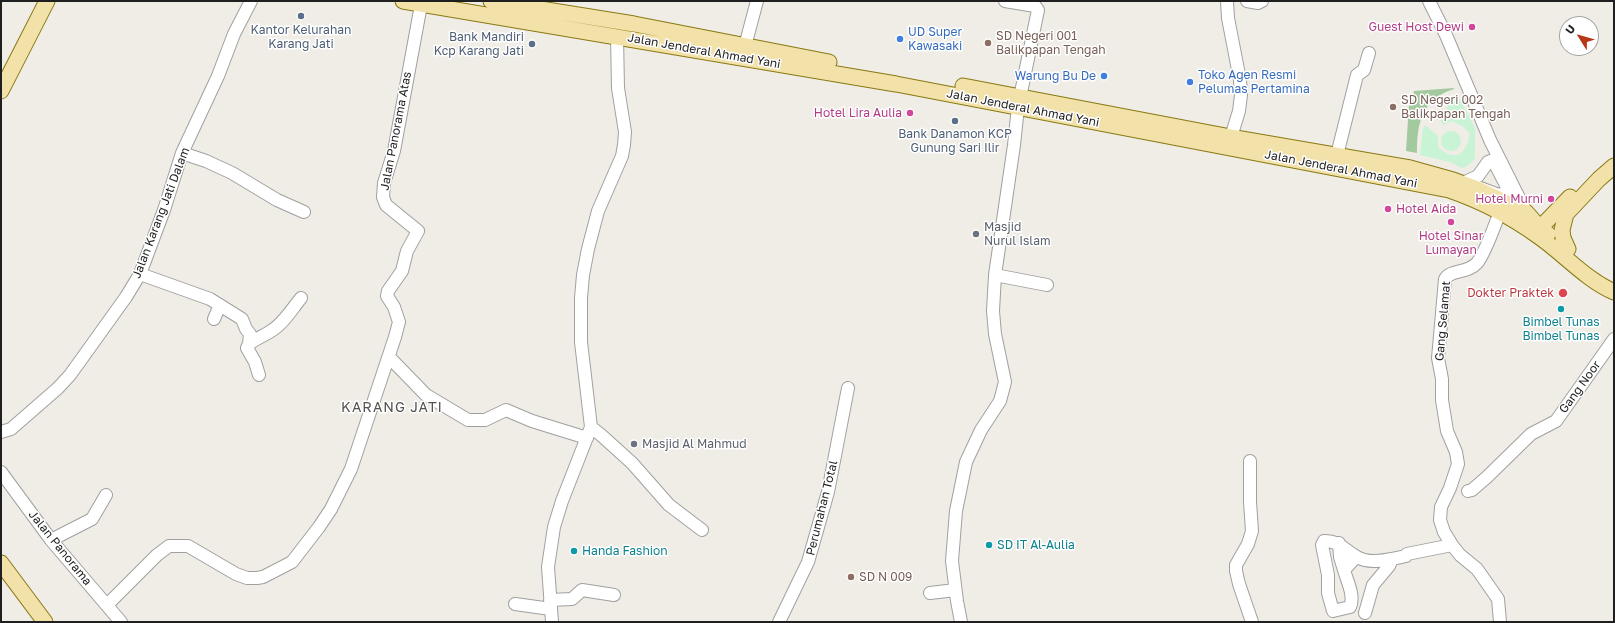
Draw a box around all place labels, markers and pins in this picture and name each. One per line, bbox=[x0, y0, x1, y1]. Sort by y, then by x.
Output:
marker: Kantor Kelurahan Karang Jati bbox=[296, 11, 306, 21]
place label: Guest Host Dewi bbox=[1369, 20, 1464, 34]
marker: Guest Host Dewi bbox=[1467, 22, 1477, 32]
place label: Kantor Kelurahan Karang Jati bbox=[251, 23, 351, 51]
place label: UD Super Kawasaki bbox=[908, 25, 962, 53]
place label: SD Negeri 001 Balikpapan Tengah bbox=[996, 29, 1106, 57]
place label: Bank Mandiri Kcp Karang Jati bbox=[434, 30, 524, 58]
marker: UD Super Kawasaki bbox=[895, 34, 905, 44]
marker: SD Negeri 001 Balikpapan Tengah bbox=[983, 38, 993, 48]
marker: Bank Mandiri Kcp Karang Jati bbox=[527, 39, 537, 49]
place label: Toko Agen Resmi Pelumas Pertamina bbox=[1198, 68, 1310, 96]
place label: Warung Bu De bbox=[1015, 69, 1096, 83]
marker: Warung Bu De bbox=[1099, 71, 1109, 81]
marker: Toko Agen Resmi Pelumas Pertamina bbox=[1185, 77, 1195, 87]
place label: SD Negeri 002 Balikpapan Tengah bbox=[1401, 93, 1511, 121]
marker: SD Negeri 002 Balikpapan Tengah bbox=[1388, 102, 1398, 112]
place label: Hotel Lira Aulia bbox=[814, 106, 902, 120]
marker: Hotel Lira Aulia bbox=[905, 108, 915, 118]
marker: Bank Danamon KCP Gunung Sari Ilir bbox=[950, 116, 960, 126]
place label: Bank Danamon KCP Gunung Sari Ilir bbox=[898, 127, 1012, 155]
place label: Hotel Murni bbox=[1475, 192, 1543, 206]
marker: Hotel Murni bbox=[1546, 194, 1556, 204]
place label: Hotel Aida bbox=[1396, 202, 1456, 216]
marker: Hotel Aida bbox=[1383, 204, 1393, 214]
marker: Hotel Sinar Lumayan bbox=[1446, 217, 1456, 227]
place label: Masjid Nurul Islam bbox=[984, 220, 1051, 248]
marker: Masjid Nurul Islam bbox=[971, 229, 981, 239]
place label: Hotel Sinar Lumayan bbox=[1419, 229, 1483, 257]
place label: Dokter Praktek bbox=[1467, 286, 1554, 300]
marker: Dokter Praktek bbox=[1557, 287, 1569, 299]
marker: Bimbel Tunas Bimbel Tunas bbox=[1556, 304, 1566, 314]
place label: Bimbel Tunas Bimbel Tunas bbox=[1522, 315, 1600, 343]
place label: Masjid Al Mahmud bbox=[642, 437, 747, 451]
marker: Masjid Al Mahmud bbox=[629, 439, 639, 449]
place label: SD IT Al-Aulia bbox=[997, 538, 1075, 552]
marker: SD IT Al-Aulia bbox=[984, 540, 994, 550]
place label: Handa Fashion bbox=[582, 544, 668, 558]
marker: Handa Fashion bbox=[569, 546, 579, 556]
place label: SD N 009 bbox=[859, 570, 912, 584]
marker: SD N 009 bbox=[846, 572, 856, 582]

